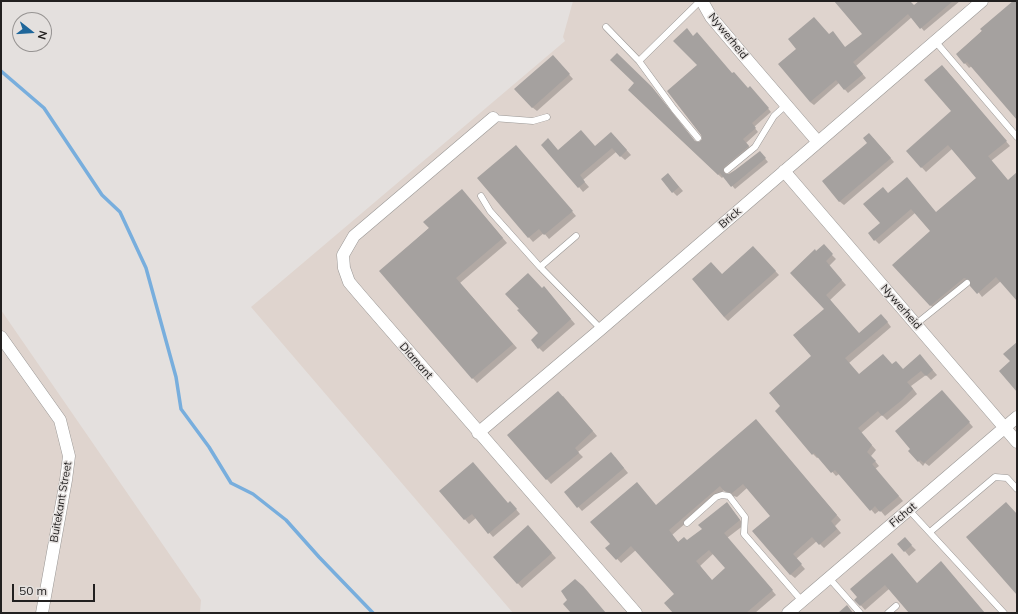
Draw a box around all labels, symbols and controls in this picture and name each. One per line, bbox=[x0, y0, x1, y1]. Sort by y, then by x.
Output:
street label: Nywerheid bbox=[705, 10, 751, 62]
north arrow bbox=[12, 12, 52, 52]
text: N bbox=[35, 29, 50, 41]
street label: Brick bbox=[716, 205, 744, 231]
street label: Nywerheid bbox=[878, 282, 924, 332]
street label: Diamant bbox=[397, 340, 435, 382]
street label: Buitekant Street bbox=[47, 460, 75, 544]
street label: Fichat bbox=[887, 500, 919, 530]
scale bar bbox=[14, 576, 97, 602]
text: 50 m bbox=[19, 583, 47, 598]

